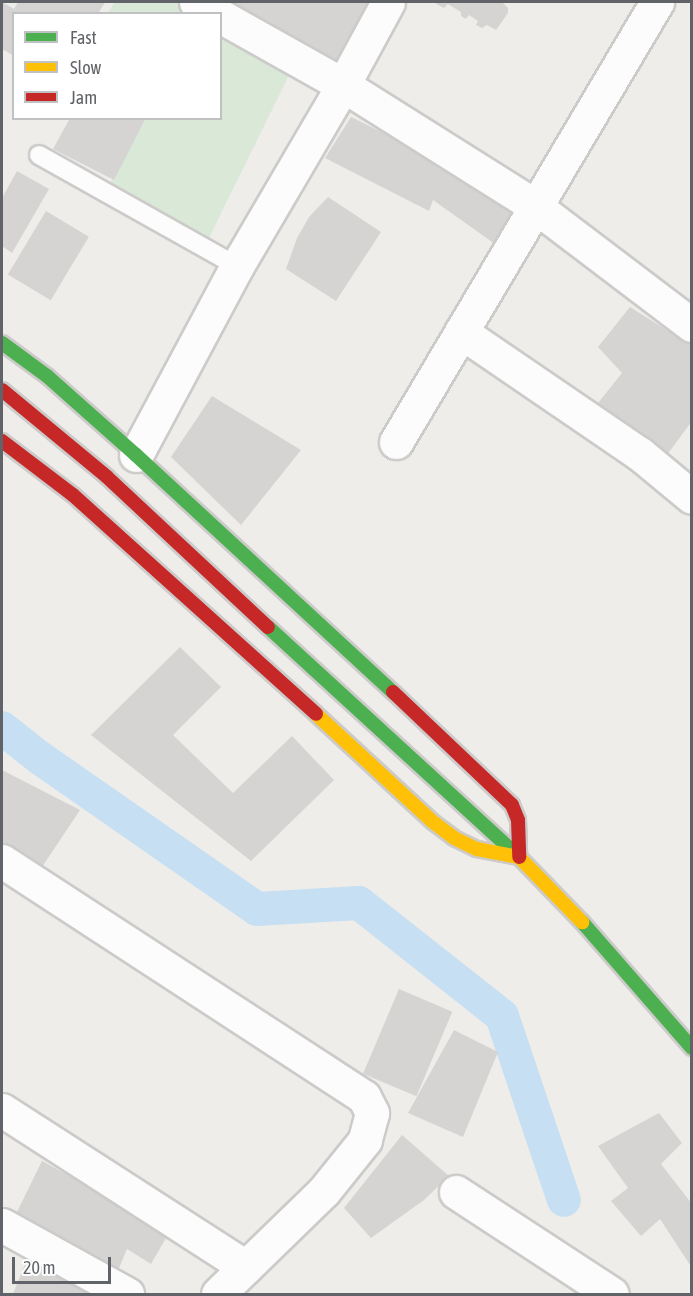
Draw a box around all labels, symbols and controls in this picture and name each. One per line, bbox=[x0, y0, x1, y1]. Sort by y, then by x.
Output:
legend bbox=[12, 12, 222, 120]
text: Fast bbox=[70, 27, 97, 48]
text: Slow bbox=[70, 57, 101, 78]
text: Jam bbox=[70, 87, 97, 108]
scale bar bbox=[15, 1245, 114, 1283]
text: 20 m bbox=[23, 1257, 55, 1278]

